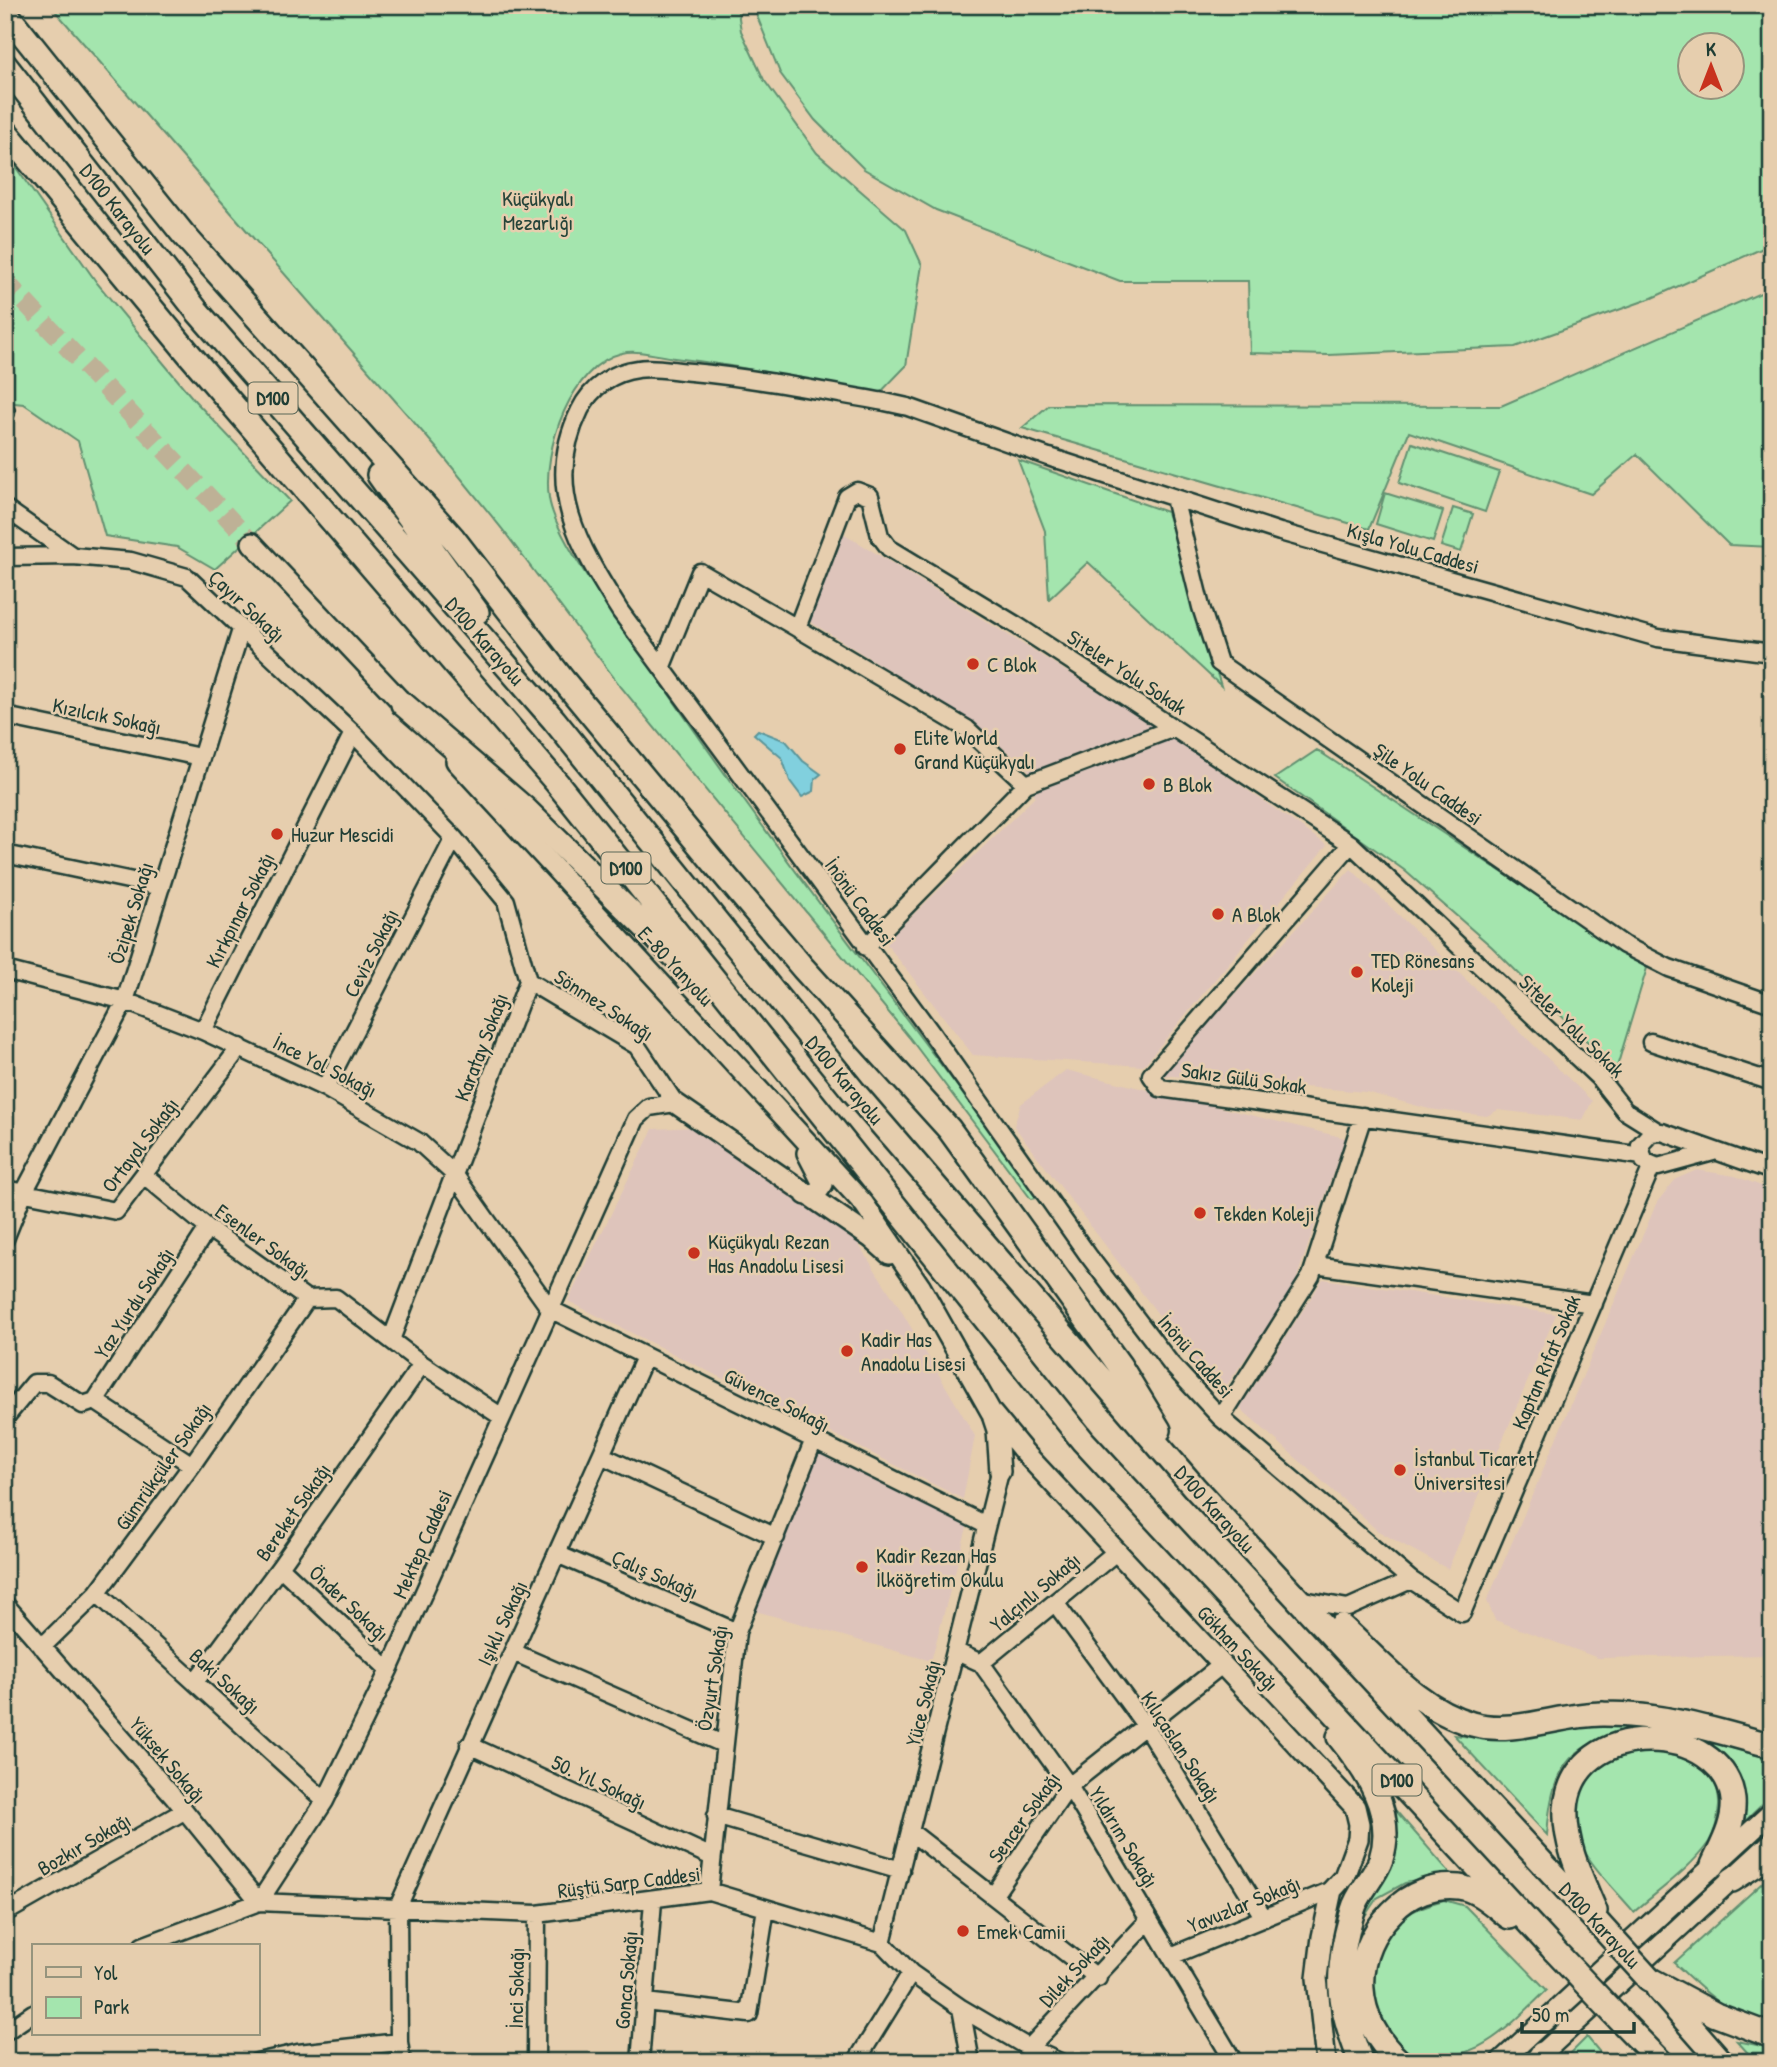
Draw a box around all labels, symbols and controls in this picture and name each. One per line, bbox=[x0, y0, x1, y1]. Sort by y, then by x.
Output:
north arrow bbox=[1676, 32, 1746, 102]
text: K bbox=[1706, 36, 1716, 62]
street label: D100 Karayolu bbox=[73, 157, 163, 261]
park label: Küçükyalı Mezarlığı bbox=[502, 184, 574, 237]
road number: D100 bbox=[248, 382, 298, 414]
street label: Kışla Yolu Caddesi bbox=[1344, 515, 1482, 581]
street label: Çayır Sokağı bbox=[202, 563, 292, 649]
street label: D100 Karayolu bbox=[439, 591, 532, 692]
street label: Siteler Yolu Sokak bbox=[1062, 623, 1193, 722]
place label: C Blok bbox=[987, 650, 1037, 679]
marker: C Blok bbox=[965, 656, 981, 672]
street label: Kızılcık Sokağı bbox=[50, 690, 164, 742]
place label: Elite World Grand Küçükyalı bbox=[914, 723, 1035, 776]
street label: Şile Yolu Caddesi bbox=[1368, 736, 1488, 832]
marker: Elite World Grand Küçükyalı bbox=[892, 741, 908, 757]
place label: B Blok bbox=[1163, 770, 1212, 799]
marker: B Blok bbox=[1141, 776, 1157, 792]
place label: Huzur Mescidi bbox=[291, 820, 394, 849]
marker: Huzur Mescidi bbox=[269, 826, 285, 842]
street label: Kırkpınar Sokağı bbox=[198, 847, 282, 973]
road number: D100 bbox=[602, 852, 650, 884]
street label: İnönü Caddesi bbox=[818, 852, 902, 952]
street label: Özipek Sokağı bbox=[102, 858, 160, 968]
place label: A Blok bbox=[1232, 900, 1281, 929]
street label: Ceviz Sokağı bbox=[336, 904, 406, 1002]
marker: A Blok bbox=[1210, 906, 1226, 922]
street label: E-80 Yanyolu bbox=[631, 920, 721, 1013]
place label: TED Rönesans Koleji bbox=[1371, 946, 1475, 999]
street label: Sönmez Sokağı bbox=[549, 962, 659, 1048]
marker: TED Rönesans Koleji bbox=[1349, 964, 1365, 980]
street label: Siteler Yolu Sokak bbox=[1513, 968, 1632, 1084]
street label: Karatay Sokağı bbox=[447, 989, 515, 1105]
street label: İnce Yol Sokağı bbox=[268, 1027, 382, 1105]
street label: D100 Karayolu bbox=[799, 1029, 891, 1131]
street label: Sakız Gülü Sokak bbox=[1180, 1055, 1309, 1101]
street label: Ortayol Sokağı bbox=[95, 1092, 185, 1198]
street label: Esenler Sokağı bbox=[210, 1197, 316, 1285]
place label: Tekden Koleji bbox=[1214, 1199, 1315, 1228]
marker: Tekden Koleji bbox=[1192, 1205, 1208, 1221]
place label: Küçükyalı Rezan Has Anadolu Lisesi bbox=[708, 1227, 844, 1280]
street label: Yaz Yurdu Sokağı bbox=[87, 1242, 181, 1364]
marker: Küçükyalı Rezan Has Anadolu Lisesi bbox=[686, 1245, 702, 1261]
street label: Kaptan Rıfat Sokak bbox=[1505, 1290, 1588, 1434]
street label: İnönü Caddesi bbox=[1151, 1308, 1241, 1404]
place label: Kadir Has Anadolu Lisesi bbox=[861, 1325, 966, 1378]
marker: Kadir Has Anadolu Lisesi bbox=[839, 1343, 855, 1359]
street label: Güvence Sokağı bbox=[719, 1361, 835, 1439]
street label: Gümrükçüler Sokağı bbox=[108, 1396, 218, 1536]
place label: İstanbul Ticaret Üniversitesi bbox=[1414, 1444, 1535, 1497]
street label: Bereket Sokağı bbox=[249, 1457, 337, 1567]
street label: D100 Karayolu bbox=[1168, 1459, 1262, 1559]
marker: İstanbul Ticaret Üniversitesi bbox=[1392, 1462, 1408, 1478]
street label: Mektep Caddesi bbox=[385, 1485, 459, 1603]
place label: Kadir Rezan Has İlköğretim Okulu bbox=[876, 1541, 1004, 1594]
street label: Çalış Sokağı bbox=[607, 1542, 703, 1606]
street label: Yalçınlı Sokağı bbox=[984, 1546, 1086, 1638]
street label: Önder Sokağı bbox=[303, 1558, 395, 1648]
marker: Kadir Rezan Has İlköğretim Okulu bbox=[854, 1559, 870, 1575]
street label: Işıklı Sokağı bbox=[470, 1576, 534, 1670]
street label: Gökhan Sokağı bbox=[1191, 1599, 1285, 1697]
street label: Özyurt Sokağı bbox=[689, 1623, 735, 1733]
street label: Baki Sokağı bbox=[183, 1641, 267, 1721]
street label: Yüce Sokağı bbox=[898, 1657, 948, 1749]
street label: Kılıçaslan Sokağı bbox=[1134, 1686, 1228, 1808]
street label: Yüksek Sokağı bbox=[123, 1710, 213, 1810]
street label: 50. Yıl Sokağı bbox=[547, 1747, 651, 1817]
road number: D100 bbox=[1372, 1764, 1422, 1796]
street label: Sencer Sokağı bbox=[981, 1766, 1067, 1868]
street label: Yıldırım Sokağı bbox=[1082, 1781, 1166, 1893]
street label: Bozkır Sokağı bbox=[32, 1806, 136, 1882]
street label: Rüştü Sarp Caddesi bbox=[556, 1859, 702, 1905]
street label: Yavuzlar Sokağı bbox=[1183, 1868, 1305, 1940]
street label: D100 Karayolu bbox=[1553, 1876, 1648, 1975]
place label: Emek Camii bbox=[977, 1917, 1066, 1946]
marker: Emek Camii bbox=[955, 1923, 971, 1939]
street label: Dilek Sokağı bbox=[1032, 1927, 1116, 2013]
street label: Gonca Sokağı bbox=[607, 1930, 645, 2030]
legend bbox=[32, 1944, 259, 2036]
street label: İnci Sokağı bbox=[501, 1947, 531, 2029]
text: Yol bbox=[94, 1958, 118, 1987]
scale bar bbox=[1522, 1990, 1634, 2034]
text: Park bbox=[94, 1992, 129, 2021]
text: 50 m bbox=[1532, 2000, 1569, 2029]

